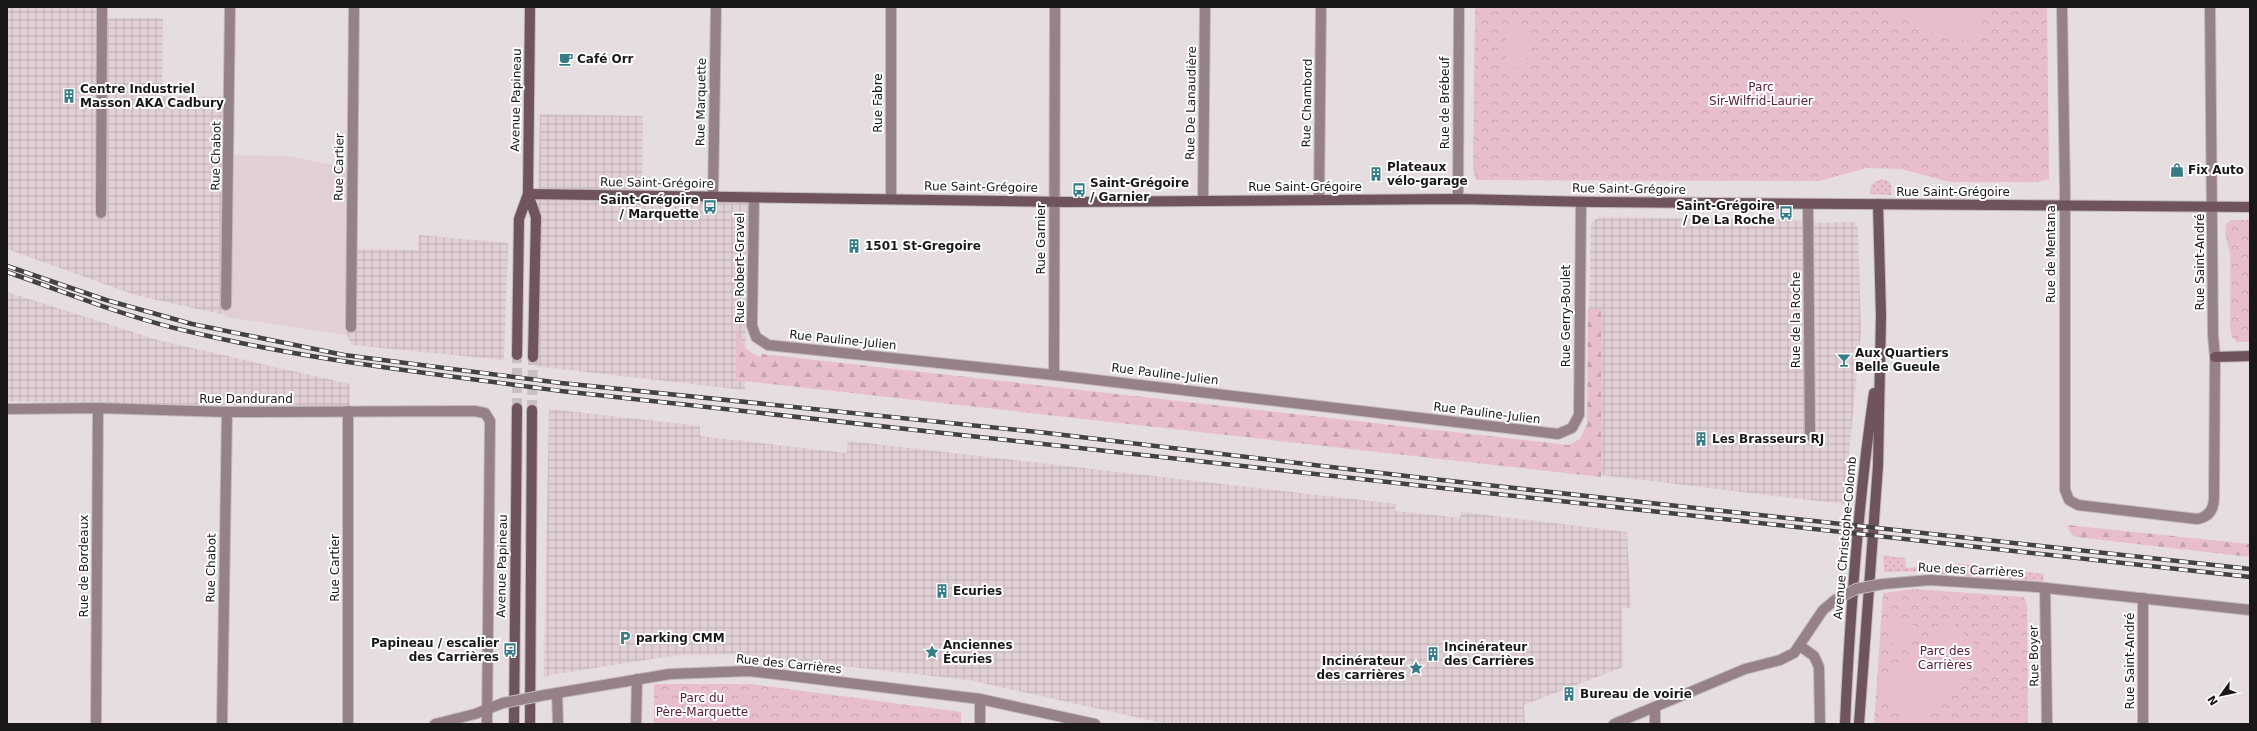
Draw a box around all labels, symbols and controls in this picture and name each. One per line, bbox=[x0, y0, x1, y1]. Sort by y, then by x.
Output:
street label: Rue De Lanaudière bbox=[1183, 46, 1199, 160]
street label: Avenue Papineau bbox=[508, 48, 524, 152]
cafe icon: Café Orr bbox=[558, 51, 574, 67]
place label: Café Orr bbox=[577, 52, 634, 66]
street label: Rue de Brébeuf bbox=[1438, 56, 1452, 149]
street label: Rue Marquette bbox=[693, 58, 709, 146]
street label: Rue Chambord bbox=[1299, 58, 1315, 148]
street label: Rue Fabre bbox=[871, 73, 885, 133]
park label: Parc Sir-Wilfrid-Laurier bbox=[1709, 80, 1813, 108]
place label: Centre Industriel Masson AKA Cadbury bbox=[80, 82, 224, 110]
building icon: Centre Industriel Masson AKA Cadbury bbox=[61, 88, 77, 104]
street label: Rue Chabot bbox=[208, 121, 224, 191]
street label: Rue Cartier bbox=[331, 133, 347, 201]
place label: Plateaux vélo-garage bbox=[1387, 160, 1468, 188]
shop icon: Fix Auto bbox=[2169, 162, 2185, 178]
place label: Fix Auto bbox=[2188, 163, 2244, 177]
building icon: Plateaux vélo-garage bbox=[1368, 166, 1384, 182]
street label: Rue Saint-Grégoire bbox=[600, 175, 714, 191]
place label: Saint-Grégoire / Garnier bbox=[1090, 176, 1189, 204]
street label: Rue Saint-Grégoire bbox=[924, 179, 1038, 195]
street label: Rue Saint-Grégoire bbox=[1248, 180, 1362, 194]
street label: Rue Saint-Grégoire bbox=[1572, 181, 1686, 197]
bus stop icon: Saint-Grégoire / Garnier bbox=[1071, 182, 1087, 198]
street label: Rue Saint-Grégoire bbox=[1896, 185, 2010, 199]
place label: Saint-Grégoire / Marquette bbox=[600, 193, 699, 221]
bus stop icon: Saint-Grégoire / Marquette bbox=[702, 199, 718, 215]
place label: Saint-Grégoire / De La Roche bbox=[1676, 199, 1775, 227]
street label: Rue Garnier bbox=[1034, 203, 1048, 275]
bus stop icon: Saint-Grégoire / De La Roche bbox=[1778, 205, 1794, 221]
street label: Rue de Mentana bbox=[2044, 205, 2058, 303]
street label: Rue Robert-Gravel bbox=[733, 213, 747, 323]
street label: Rue Saint-André bbox=[2193, 214, 2207, 310]
building icon: 1501 St-Gregoire bbox=[846, 238, 862, 254]
place label: 1501 St-Gregoire bbox=[865, 239, 981, 253]
street label: Rue Gerry-Boulet bbox=[1559, 265, 1573, 367]
street label: Rue de la Roche bbox=[1789, 272, 1803, 368]
street label: Rue Pauline-Julien bbox=[789, 327, 897, 353]
place label: Aux Quartiers Belle Gueule bbox=[1855, 346, 1949, 374]
bar icon: Aux Quartiers Belle Gueule bbox=[1836, 352, 1852, 368]
street label: Rue Pauline-Julien bbox=[1111, 360, 1219, 388]
street label: Rue Dandurand bbox=[199, 392, 293, 406]
street label: Rue Pauline-Julien bbox=[1433, 399, 1541, 427]
building icon: Les Brasseurs RJ bbox=[1693, 431, 1709, 447]
place label: Les Brasseurs RJ bbox=[1712, 432, 1824, 446]
street label: Avenue Christophe-Colomb bbox=[1831, 456, 1859, 620]
street label: Avenue Papineau bbox=[494, 514, 510, 618]
street label: Rue de Bordeaux bbox=[77, 515, 91, 617]
street label: Rue Chabot bbox=[203, 533, 219, 603]
street label: Rue Cartier bbox=[328, 534, 342, 602]
street label: Rue des Carrières bbox=[1918, 560, 2024, 580]
building icon: Ecuries bbox=[934, 583, 950, 599]
place label: Ecuries bbox=[953, 584, 1002, 598]
street label: Rue Saint-André bbox=[2123, 613, 2137, 709]
street label: Rue Boyer bbox=[2026, 625, 2042, 687]
parking icon: parking CMM bbox=[617, 630, 633, 646]
place label: parking CMM bbox=[636, 631, 725, 645]
place label: Papineau / escalier des Carrières bbox=[371, 636, 499, 664]
place label: Anciennes Écuries bbox=[943, 638, 1013, 666]
place label: Incinérateur des Carrières bbox=[1444, 640, 1534, 668]
bus stop icon: Papineau / escalier des Carrières bbox=[502, 642, 518, 658]
place icon: Anciennes Écuries bbox=[924, 644, 940, 660]
park label: Parc des Carrières bbox=[1918, 644, 1972, 672]
building icon: Incinérateur des Carrières bbox=[1425, 646, 1441, 662]
street label: Rue des Carrières bbox=[736, 651, 842, 677]
place label: Incinérateur des carrières bbox=[1316, 654, 1405, 682]
place icon: Incinérateur des carrières bbox=[1408, 660, 1424, 676]
north arrow bbox=[2201, 675, 2241, 715]
building icon: Bureau de voirie bbox=[1561, 686, 1577, 702]
place label: Bureau de voirie bbox=[1580, 687, 1692, 701]
park label: Parc du Père-Marquette bbox=[656, 691, 748, 719]
text: N bbox=[2205, 693, 2221, 708]

